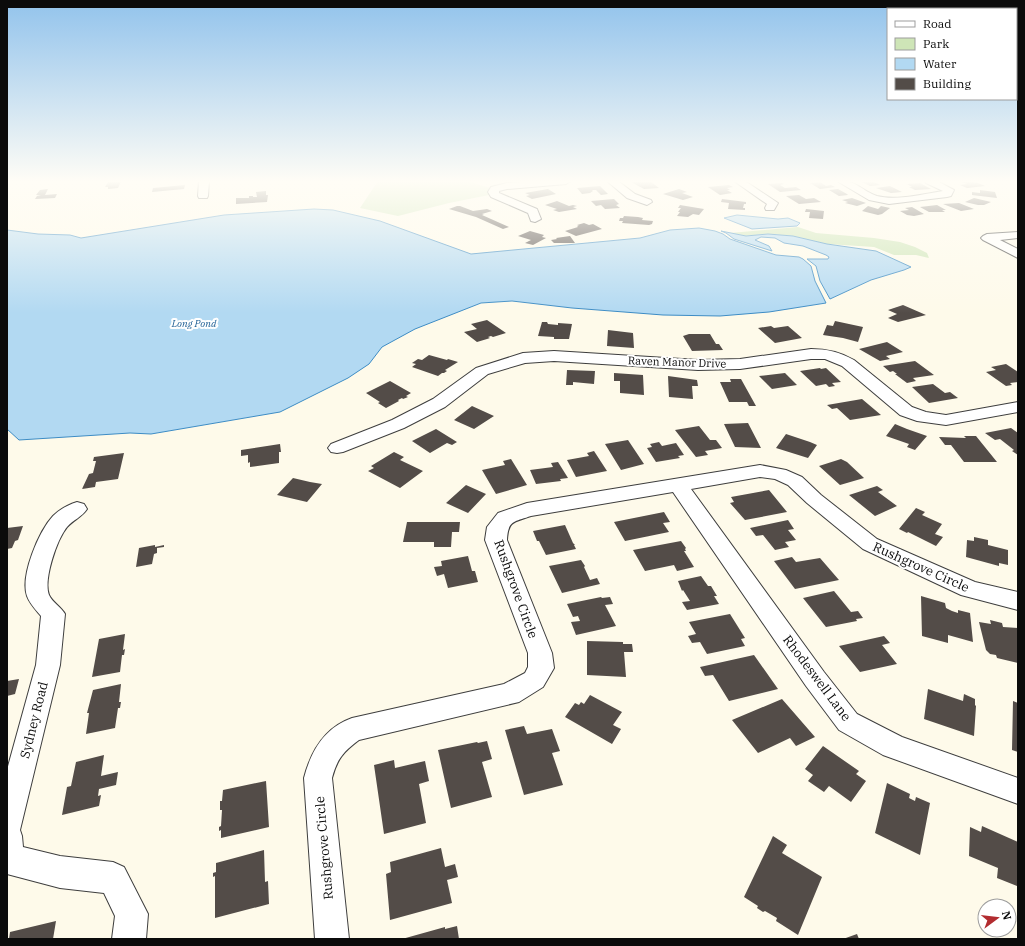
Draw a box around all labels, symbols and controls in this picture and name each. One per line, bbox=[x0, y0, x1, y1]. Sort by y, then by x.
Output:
legend bbox=[887, 8, 1017, 100]
text: Road bbox=[923, 16, 952, 31]
text: Park bbox=[923, 36, 949, 51]
text: Water bbox=[923, 56, 957, 71]
text: Building bbox=[923, 76, 971, 91]
water label: Long Pond bbox=[171, 317, 217, 330]
street label: Raven Manor Drive bbox=[628, 353, 727, 371]
street label: Rushgrove Circle bbox=[490, 537, 542, 641]
street label: Rushgrove Circle bbox=[870, 538, 972, 596]
street label: Rhodeswell Lane bbox=[779, 632, 855, 724]
street label: Sydney Road bbox=[16, 680, 52, 760]
street label: Rushgrove Circle bbox=[311, 795, 337, 900]
north arrow bbox=[977, 898, 1017, 938]
text: N bbox=[999, 909, 1015, 922]

